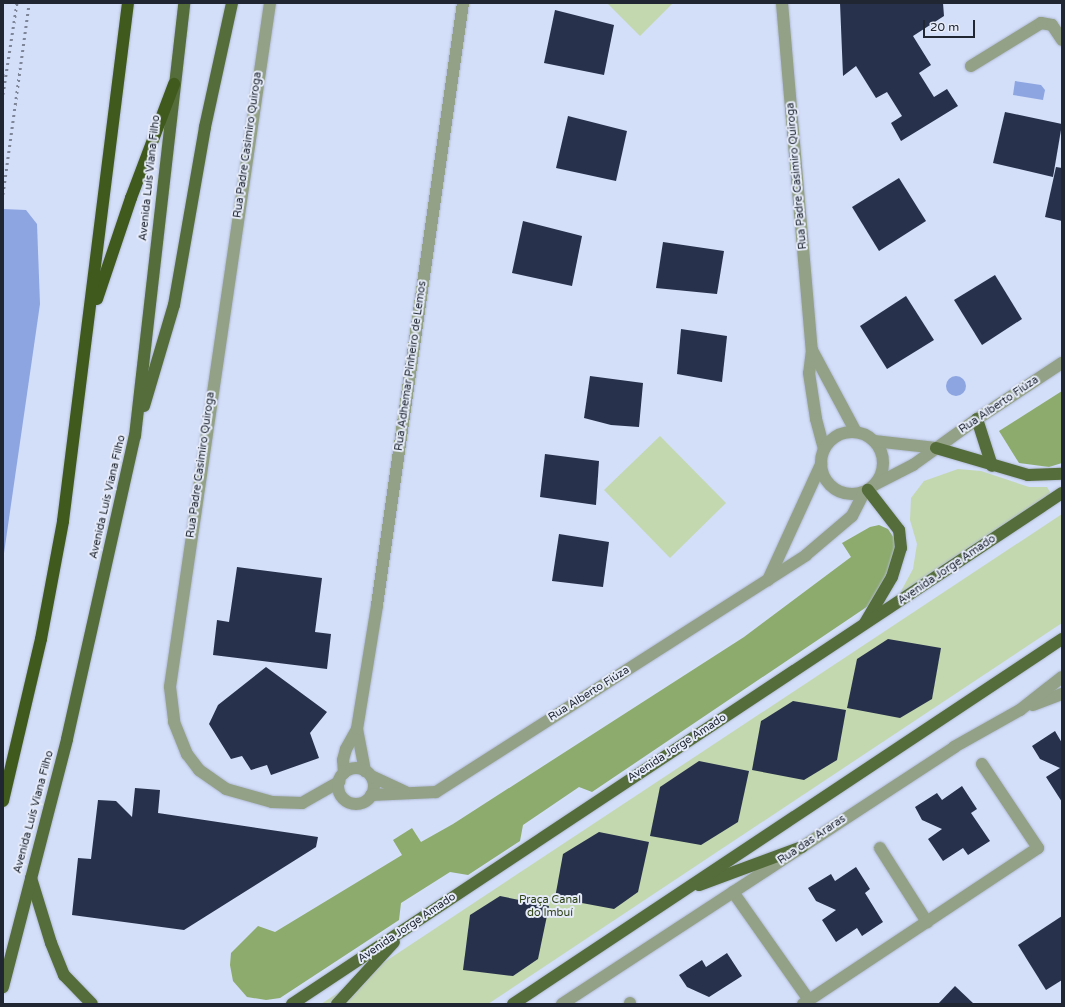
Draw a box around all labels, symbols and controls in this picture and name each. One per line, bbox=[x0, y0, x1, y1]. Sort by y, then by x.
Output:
scale bar bbox=[925, 12, 977, 38]
text: 20 m bbox=[930, 20, 959, 34]
street label: Rua Padre Casimiro Quiroga bbox=[231, 71, 265, 219]
street label: Rua Padre Casimiro Quiroga bbox=[784, 102, 810, 250]
street label: Avenida Luís Viana Filho bbox=[137, 114, 163, 242]
street label: Rua Adhemar Pinheiro de Lemos bbox=[393, 280, 429, 452]
street label: Rua Alberto Fiúza bbox=[957, 373, 1041, 437]
street label: Rua Padre Casimiro Quiroga bbox=[184, 391, 218, 539]
street label: Avenida Luís Viana Filho bbox=[87, 434, 129, 560]
street label: Avenida Jorge Amado bbox=[896, 532, 998, 608]
street label: Rua Alberto Fiúza bbox=[546, 664, 632, 724]
street label: Avenida Jorge Amado bbox=[625, 711, 729, 785]
street label: Avenida Luís Viana Filho bbox=[11, 749, 57, 875]
street label: Rua das Araras bbox=[776, 812, 848, 868]
street label: Avenida Jorge Amado bbox=[356, 890, 458, 966]
park label: Praça Canal do Imbuí bbox=[519, 894, 581, 920]

